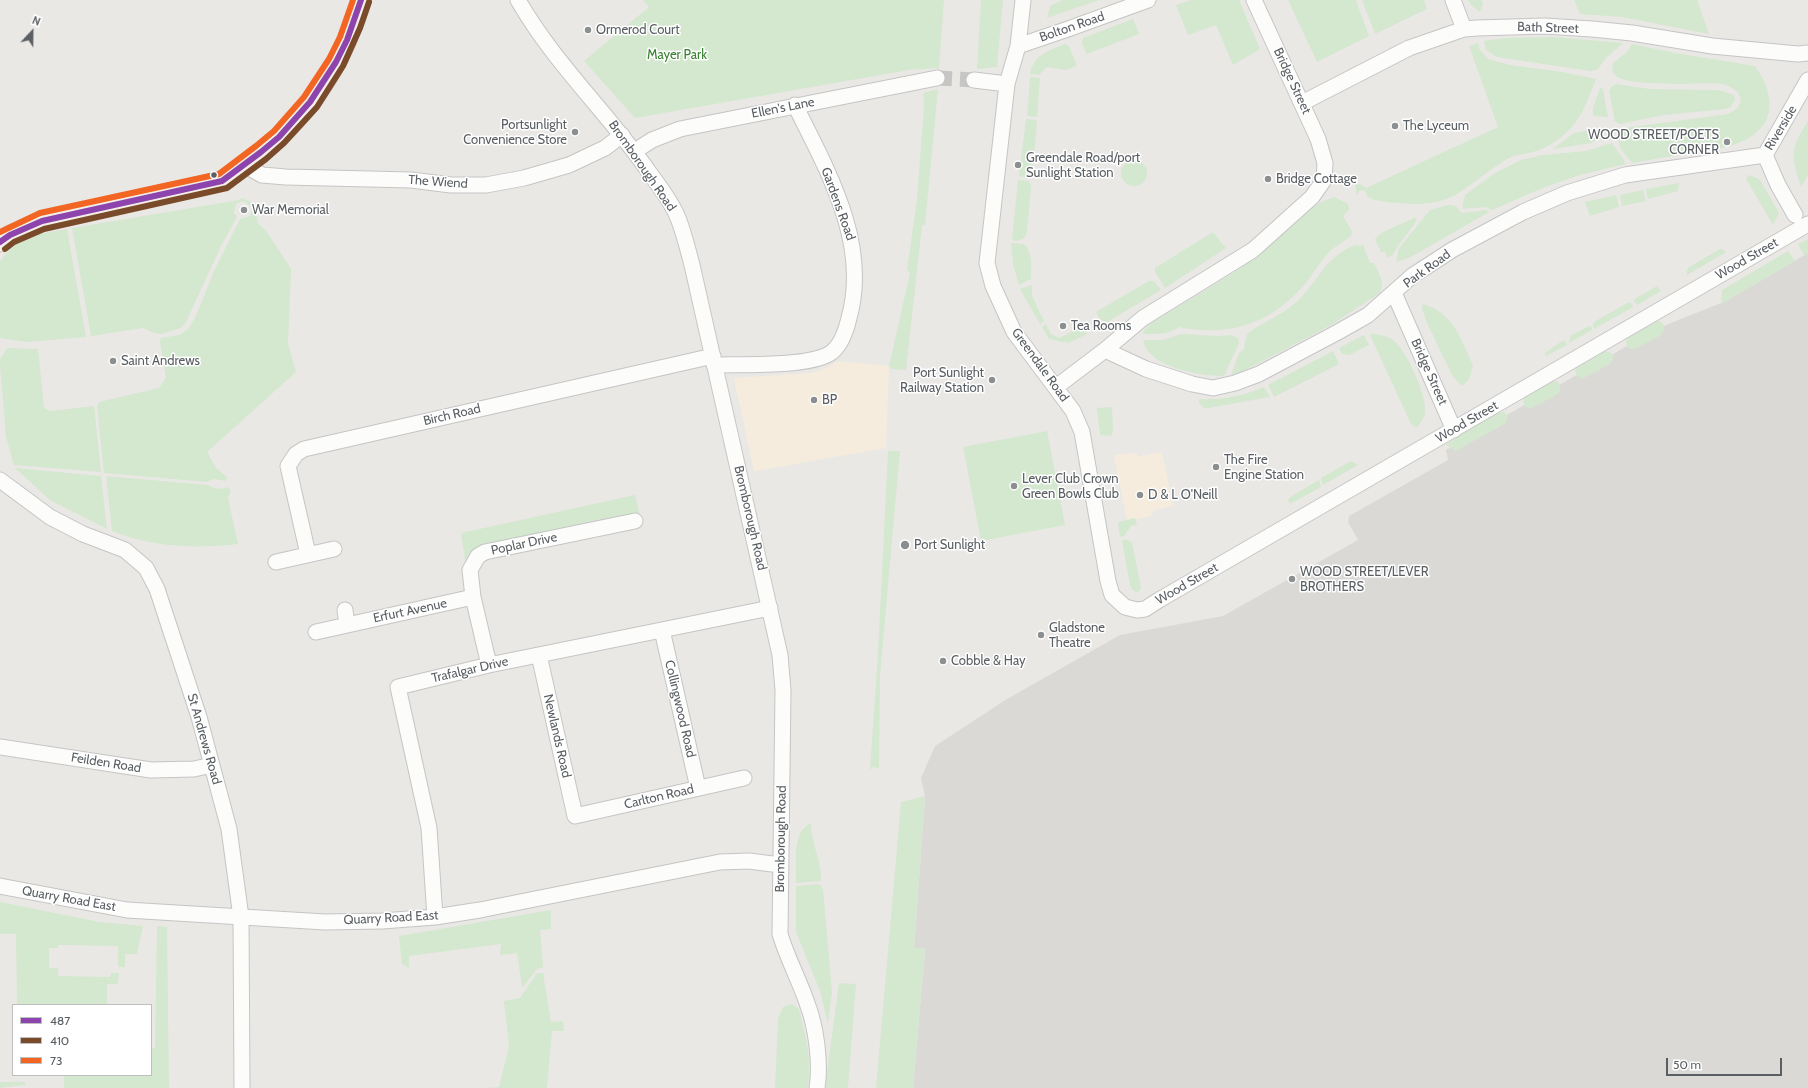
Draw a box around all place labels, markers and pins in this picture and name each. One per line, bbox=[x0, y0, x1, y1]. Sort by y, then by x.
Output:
place label: Ormerod Court bbox=[596, 22, 680, 38]
marker: Ormerod Court bbox=[583, 25, 593, 35]
place label: Portsunlight Convenience Store bbox=[463, 117, 567, 148]
place label: The Lyceum bbox=[1403, 118, 1469, 134]
marker: The Lyceum bbox=[1390, 121, 1400, 131]
marker: Portsunlight Convenience Store bbox=[570, 127, 580, 137]
place label: WOOD STREET/POETS CORNER bbox=[1588, 127, 1719, 158]
marker: WOOD STREET/POETS CORNER bbox=[1722, 137, 1732, 147]
place label: Greendale Road/port Sunlight Station bbox=[1026, 150, 1140, 181]
marker: Greendale Road/port Sunlight Station bbox=[1013, 160, 1023, 170]
unlabelled marker bbox=[209, 170, 219, 180]
place label: Bridge Cottage bbox=[1276, 171, 1357, 187]
marker: Bridge Cottage bbox=[1263, 174, 1273, 184]
place label: War Memorial bbox=[252, 202, 329, 218]
marker: War Memorial bbox=[239, 205, 249, 215]
place label: Tea Rooms bbox=[1071, 318, 1131, 334]
marker: Tea Rooms bbox=[1058, 321, 1068, 331]
place label: Saint Andrews bbox=[121, 353, 200, 369]
marker: Saint Andrews bbox=[108, 356, 118, 366]
place label: Port Sunlight Railway Station bbox=[900, 365, 984, 396]
marker: Port Sunlight Railway Station bbox=[987, 375, 997, 385]
place label: BP bbox=[822, 392, 837, 408]
marker: BP bbox=[809, 395, 819, 405]
place label: The Fire Engine Station bbox=[1224, 452, 1304, 483]
marker: The Fire Engine Station bbox=[1211, 462, 1221, 472]
place label: Lever Club Crown Green Bowls Club bbox=[1022, 471, 1119, 502]
marker: Lever Club Crown Green Bowls Club bbox=[1009, 481, 1019, 491]
place label: D & L O'Neill bbox=[1148, 487, 1217, 503]
marker: D & L O'Neill bbox=[1135, 490, 1145, 500]
place label: Port Sunlight bbox=[914, 537, 985, 553]
marker: Port Sunlight bbox=[899, 539, 911, 551]
place label: WOOD STREET/LEVER BROTHERS bbox=[1300, 564, 1429, 595]
marker: WOOD STREET/LEVER BROTHERS bbox=[1287, 574, 1297, 584]
place label: Gladstone Theatre bbox=[1049, 620, 1105, 651]
marker: Gladstone Theatre bbox=[1036, 630, 1046, 640]
place label: Cobble & Hay bbox=[951, 653, 1025, 669]
marker: Cobble & Hay bbox=[938, 656, 948, 666]

